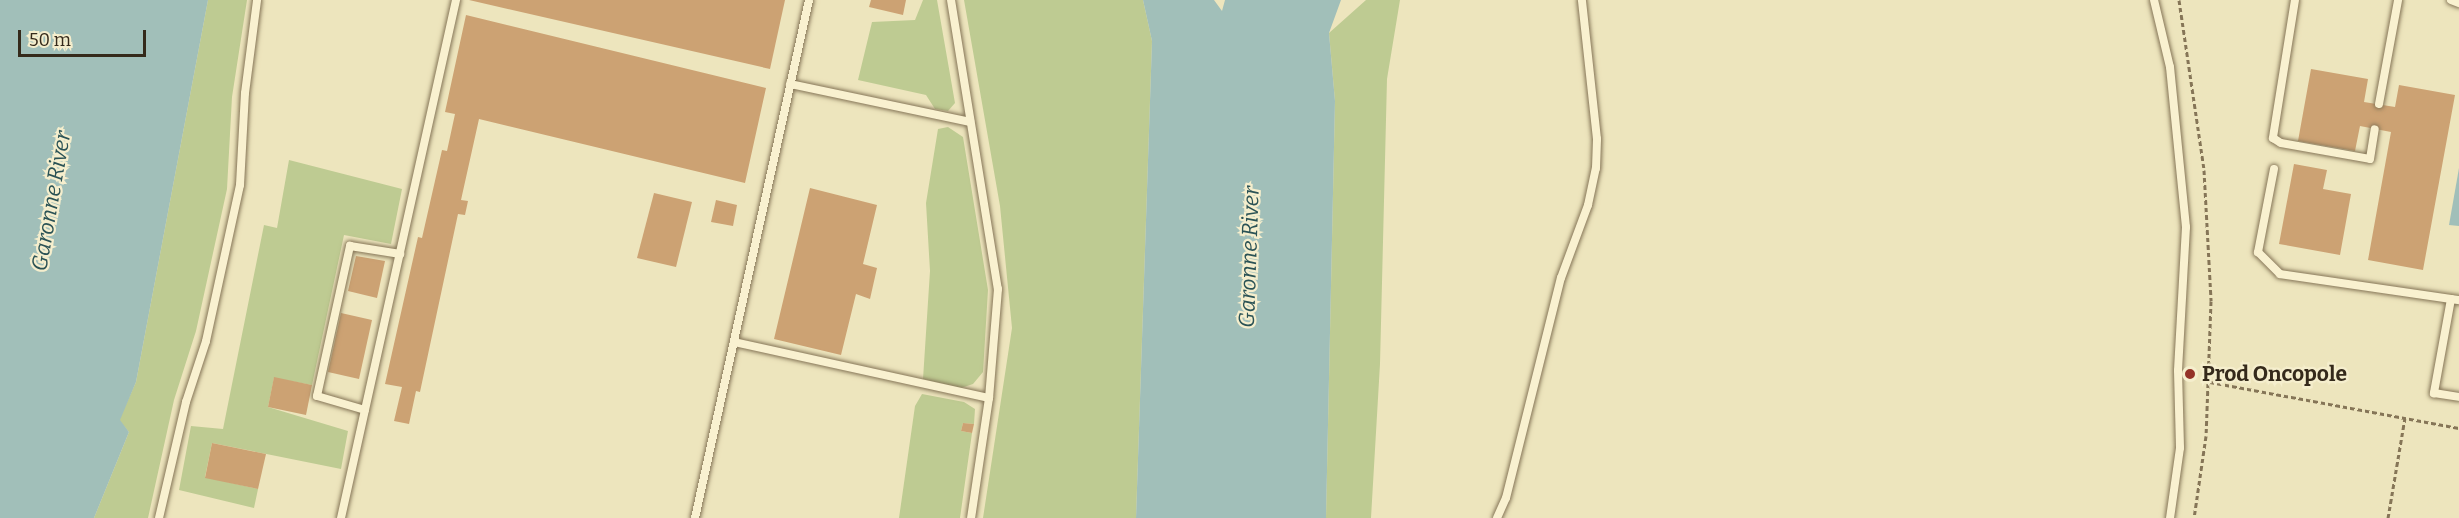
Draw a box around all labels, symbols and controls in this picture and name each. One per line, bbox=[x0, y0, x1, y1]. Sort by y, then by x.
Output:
scale bar bbox=[21, 18, 148, 56]
text: 50 m bbox=[29, 29, 71, 51]
water label: Garonne River bbox=[26, 129, 76, 273]
water label: Garonne River bbox=[1233, 186, 1265, 328]
place label: Prod Oncopole bbox=[2202, 361, 2347, 387]
marker: Prod Oncopole bbox=[2183, 367, 2197, 381]

